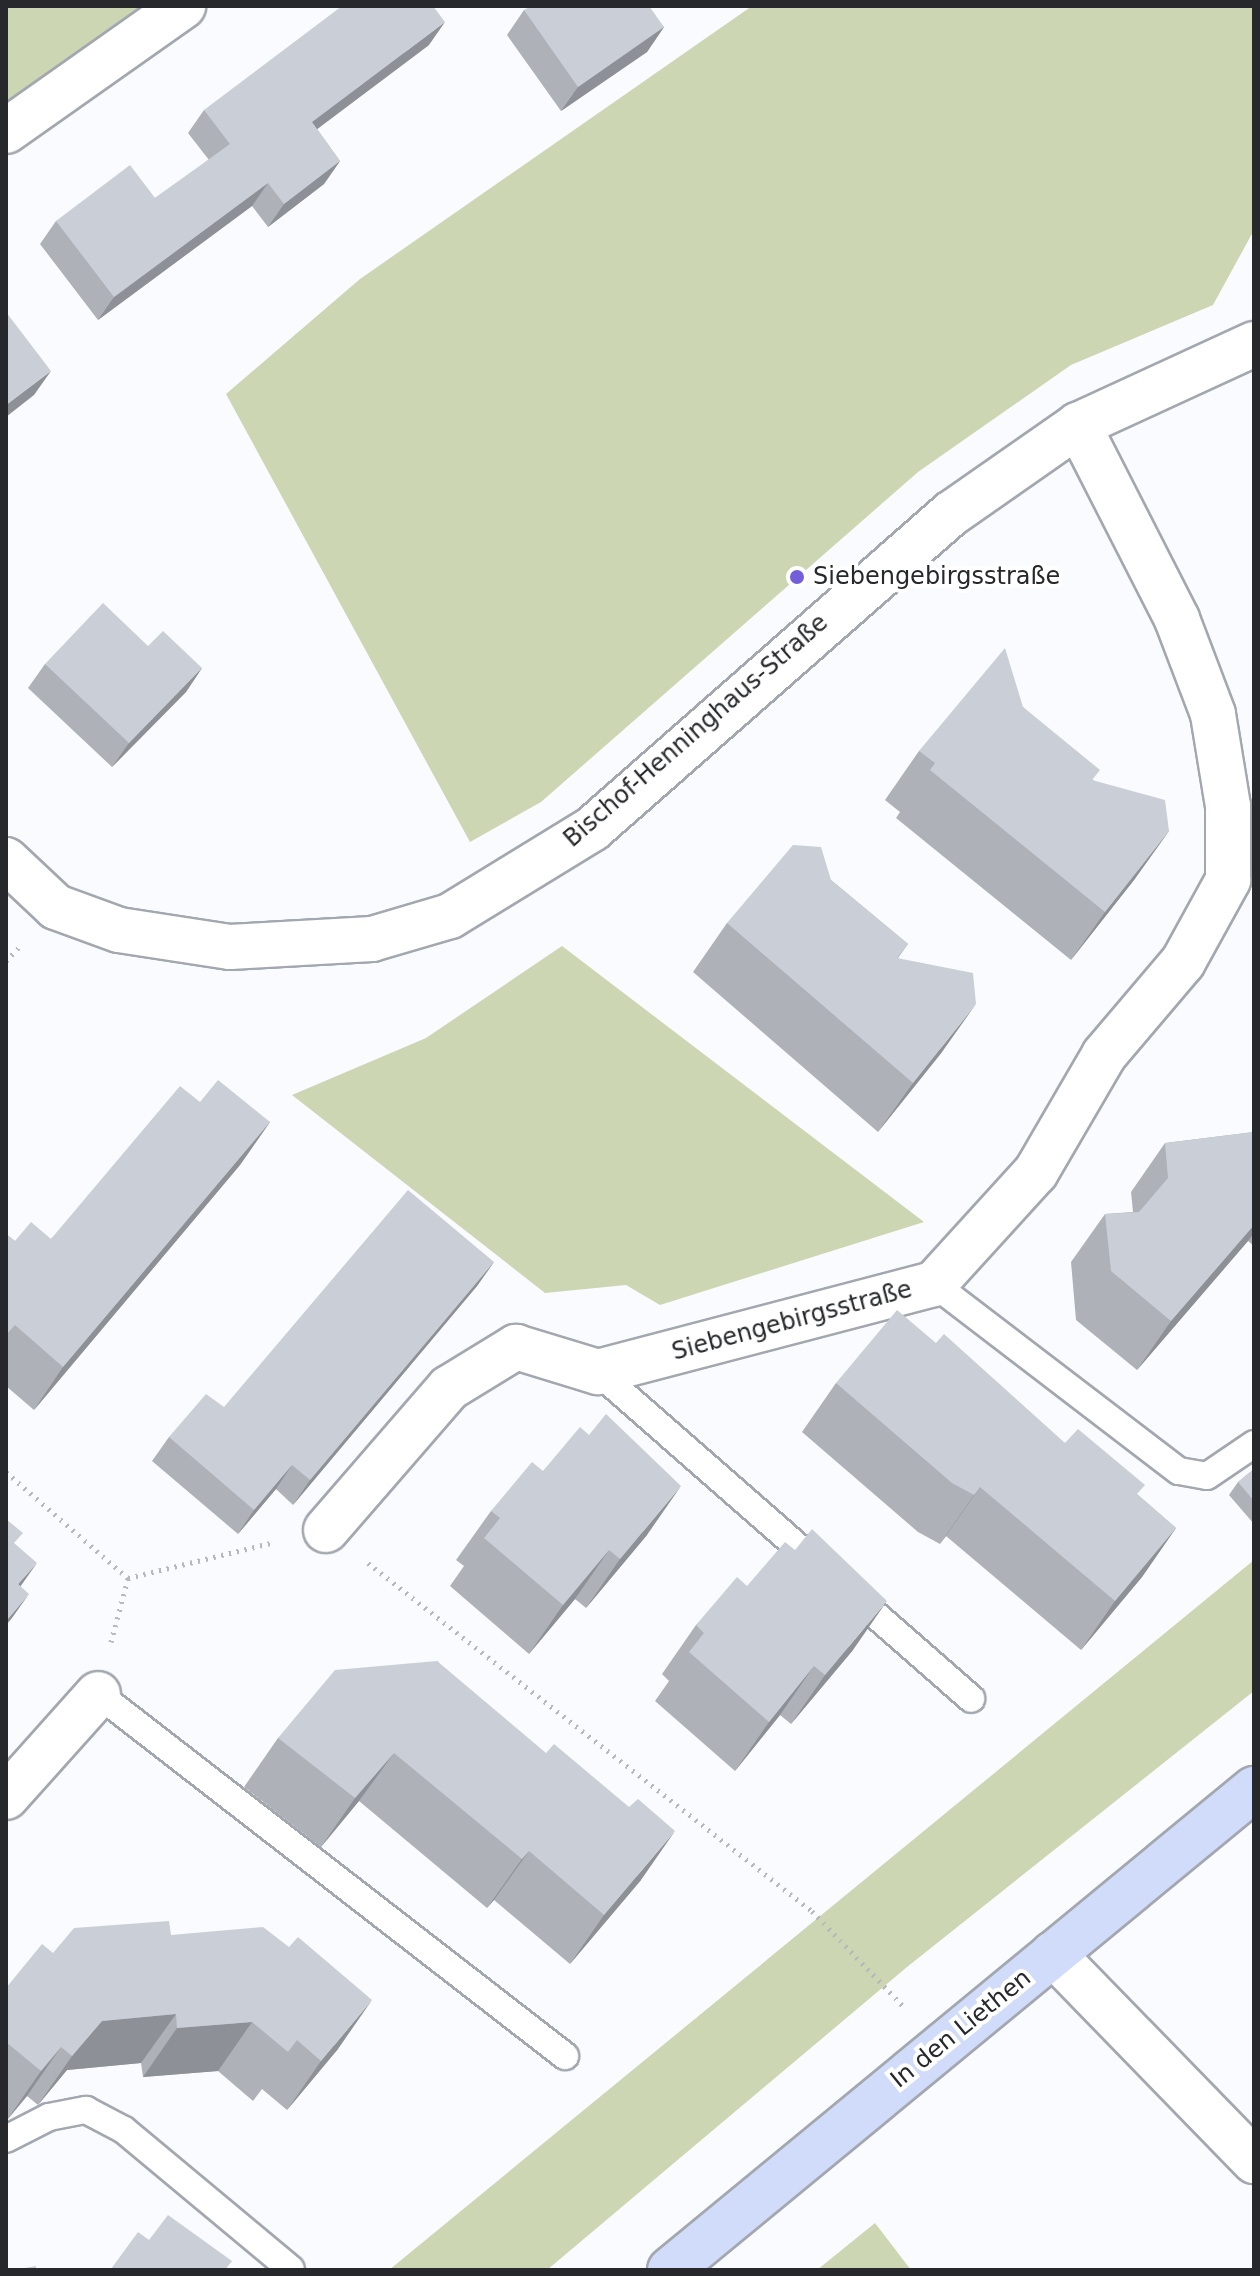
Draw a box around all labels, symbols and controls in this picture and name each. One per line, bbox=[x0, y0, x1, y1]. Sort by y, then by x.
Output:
place label: Siebengebirgsstraße bbox=[813, 563, 1060, 591]
marker: Siebengebirgsstraße bbox=[788, 568, 806, 586]
street label: Bischof-Henninghaus-Straße bbox=[558, 609, 834, 853]
street label: Siebengebirgsstraße bbox=[669, 1275, 915, 1367]
street label: In den Liethen bbox=[885, 1964, 1037, 2094]

